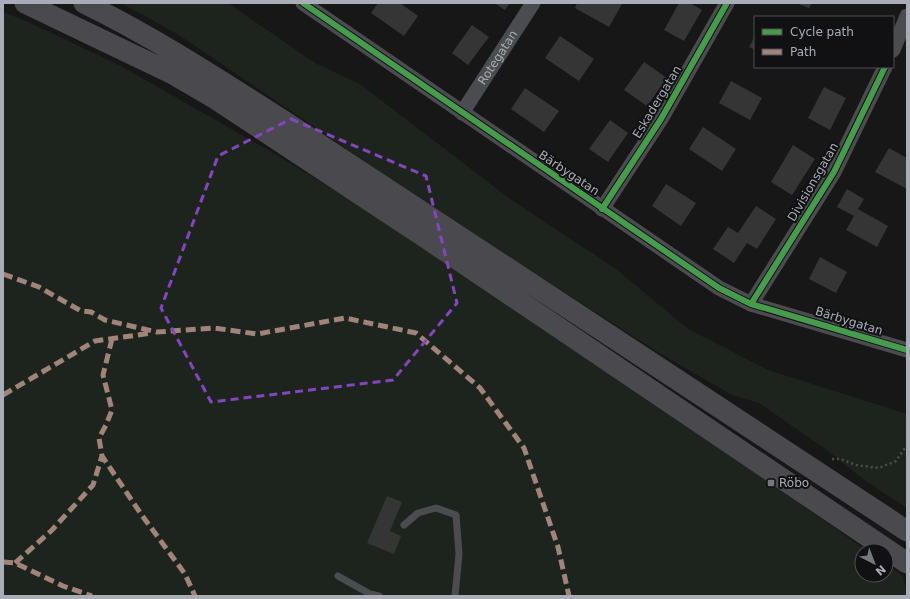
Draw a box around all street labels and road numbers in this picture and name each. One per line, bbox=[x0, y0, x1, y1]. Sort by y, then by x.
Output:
street label: Rotegatan bbox=[475, 28, 520, 87]
street label: Eskadergatan bbox=[630, 63, 684, 141]
street label: Divisionsgatan bbox=[785, 140, 841, 224]
street label: Bärbygatan bbox=[536, 148, 602, 198]
street label: Bärbygatan bbox=[814, 304, 884, 338]

